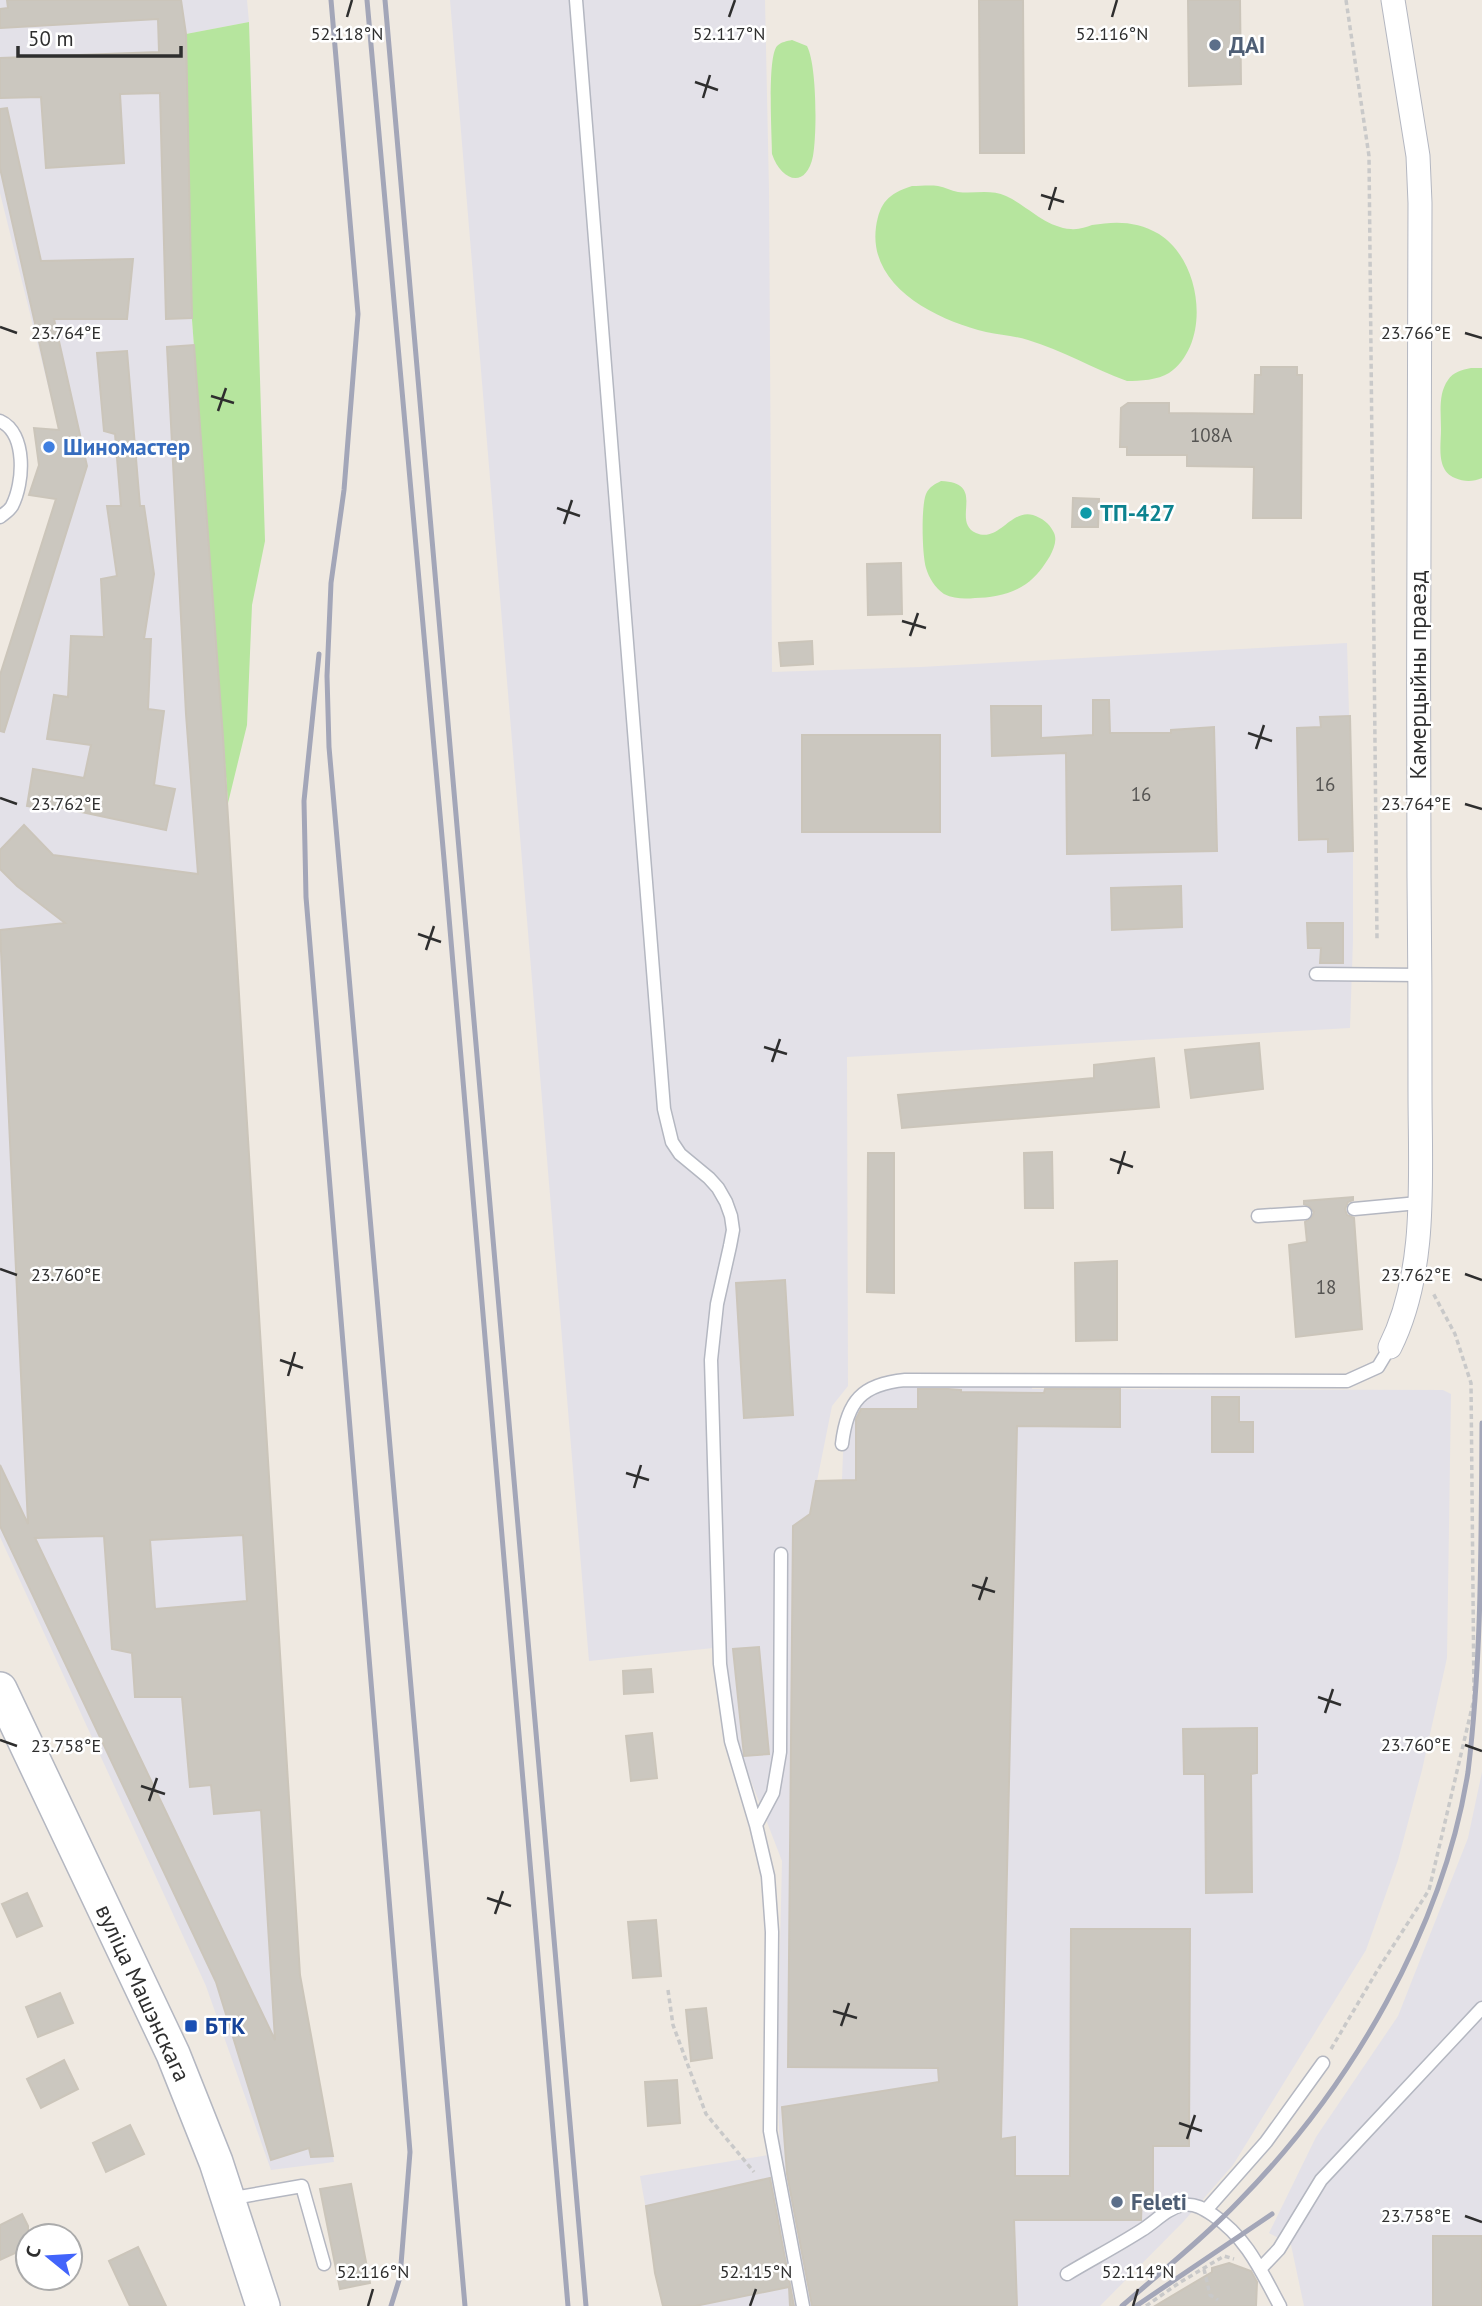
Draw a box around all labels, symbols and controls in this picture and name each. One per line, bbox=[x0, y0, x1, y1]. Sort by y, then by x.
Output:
scale bar bbox=[18, 14, 180, 58]
text: 52.118°N bbox=[311, 22, 383, 45]
text: 52.117°N bbox=[693, 22, 765, 45]
text: 52.116°N bbox=[1076, 22, 1148, 45]
text: 50 m bbox=[28, 25, 74, 52]
place label: ДАІ bbox=[1229, 30, 1265, 59]
marker: ДАІ bbox=[1207, 37, 1223, 53]
text: 23.764°E bbox=[31, 321, 101, 344]
text: 23.766°E bbox=[1381, 321, 1451, 344]
house number: 108А bbox=[1190, 423, 1232, 447]
place label: Шиномастер bbox=[63, 432, 190, 461]
marker: Шиномастер bbox=[41, 439, 57, 455]
place label: ТП-427 bbox=[1100, 498, 1175, 527]
marker: ТП-427 bbox=[1078, 505, 1094, 521]
street label: Камерцыйны праезд bbox=[1403, 571, 1432, 779]
house number: 16 bbox=[1315, 772, 1335, 796]
house number: 16 bbox=[1131, 782, 1151, 806]
text: 23.762°E bbox=[31, 792, 101, 815]
text: 23.764°E bbox=[1381, 792, 1451, 815]
text: 23.760°E bbox=[31, 1263, 101, 1286]
text: 23.762°E bbox=[1381, 1263, 1451, 1286]
house number: 18 bbox=[1316, 1275, 1336, 1299]
text: 23.760°E bbox=[1381, 1733, 1451, 1756]
text: 23.758°E bbox=[31, 1734, 101, 1757]
street label: вуліца Машэнскага bbox=[90, 1900, 197, 2086]
place label: БТК bbox=[205, 2011, 245, 2040]
marker: БТК bbox=[183, 2018, 199, 2034]
place label: Feleti bbox=[1131, 2187, 1187, 2216]
marker: Feleti bbox=[1109, 2194, 1125, 2210]
text: 23.758°E bbox=[1381, 2204, 1451, 2227]
north arrow bbox=[14, 2222, 84, 2292]
text: С bbox=[20, 2243, 46, 2261]
text: 52.116°N bbox=[337, 2260, 409, 2283]
text: 52.115°N bbox=[720, 2260, 792, 2283]
text: 52.114°N bbox=[1102, 2260, 1174, 2283]

